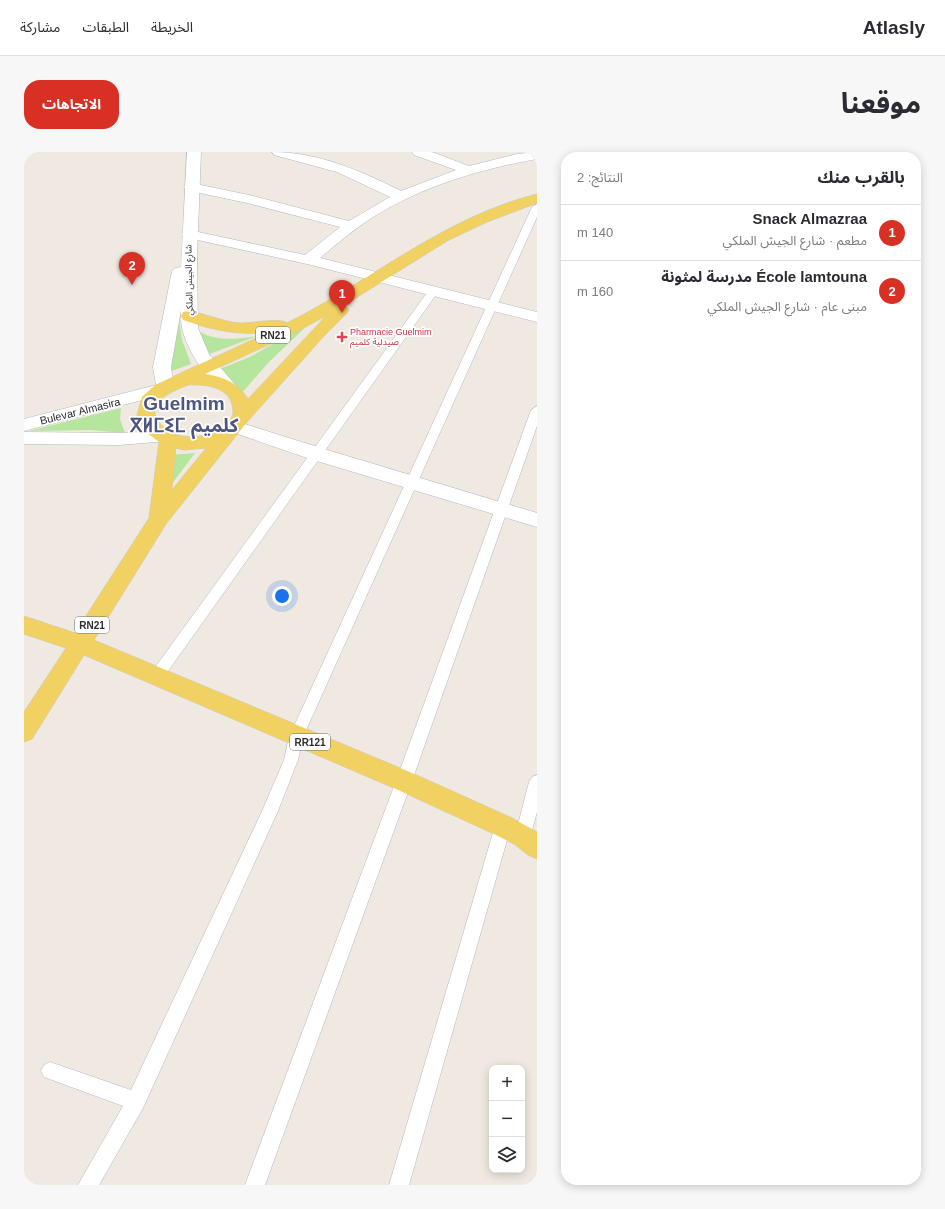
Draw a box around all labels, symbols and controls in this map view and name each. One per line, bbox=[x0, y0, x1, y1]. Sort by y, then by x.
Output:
text: Atlasly bbox=[863, 17, 925, 38]
text: مشاركة bbox=[20, 19, 60, 35]
text: الطبقات bbox=[82, 19, 129, 35]
text: الخريطة bbox=[151, 19, 193, 35]
button: الاتجاهات bbox=[24, 80, 119, 129]
text: موقعنا bbox=[841, 88, 921, 119]
text: بالقرب منك bbox=[817, 168, 905, 187]
text: النتائج: 2 bbox=[577, 170, 623, 185]
text: Snack Almazraa bbox=[752, 210, 867, 227]
text: 140 m bbox=[577, 225, 613, 240]
text: 1 bbox=[888, 225, 896, 240]
text: مطعم · شارع الجيش الملكي bbox=[723, 233, 867, 248]
street label: شارع الجيش الملكي bbox=[183, 244, 197, 316]
pin: 2 bbox=[119, 252, 145, 285]
text: École lamtouna مدرسة لمثونة bbox=[661, 268, 867, 285]
pin: 1 bbox=[329, 280, 355, 313]
text: 160 m bbox=[577, 284, 613, 299]
text: 2 bbox=[888, 284, 896, 299]
text: مبنى عام · شارع الجيش الملكي bbox=[707, 299, 867, 314]
road number: RN21 bbox=[256, 327, 290, 343]
place label: Pharmacie Guelmim صيدلية كلميم bbox=[350, 327, 432, 349]
marker: Pharmacie Guelmim صيدلية كلميم bbox=[337, 332, 347, 342]
district label: Guelmim ⴳⵍⵎⵉⵎ كلميم bbox=[130, 393, 239, 440]
street label: Bulevar Almasira bbox=[39, 395, 122, 427]
your location bbox=[272, 586, 292, 606]
road number: RN21 bbox=[75, 617, 109, 633]
road number: RR121 bbox=[290, 734, 330, 750]
map controls bbox=[489, 1065, 525, 1173]
button: + bbox=[489, 1065, 525, 1101]
button: − bbox=[489, 1101, 525, 1137]
button: layers bbox=[489, 1137, 525, 1173]

